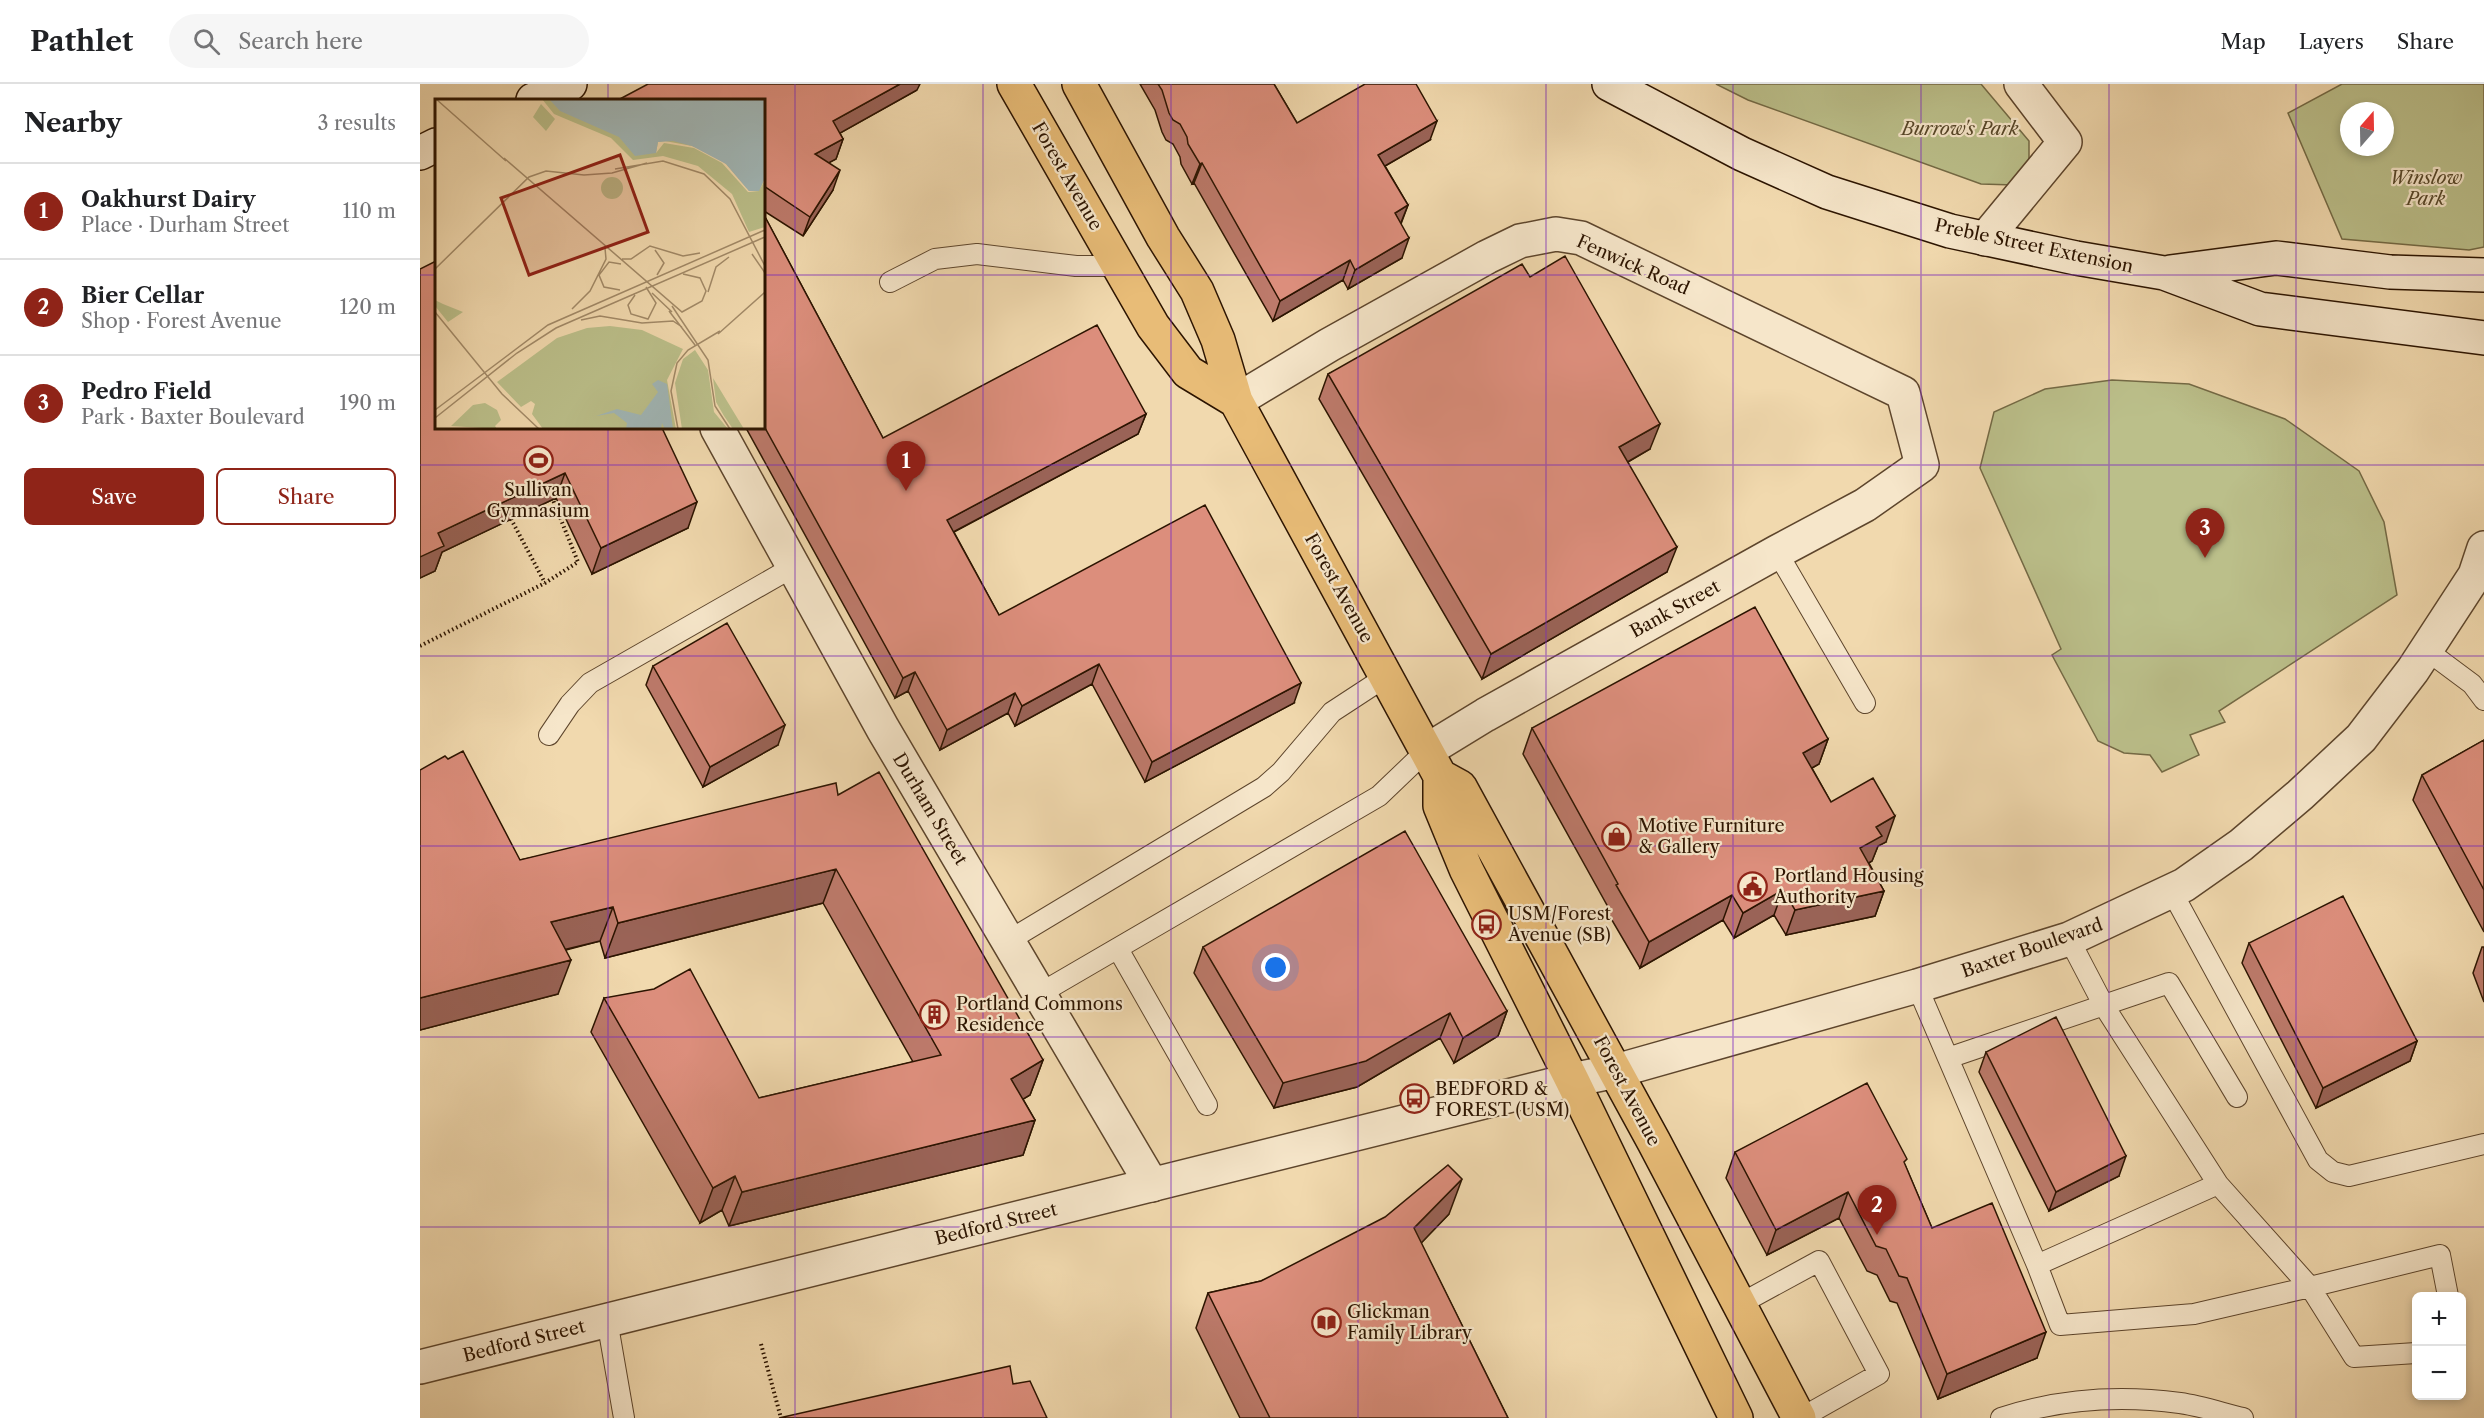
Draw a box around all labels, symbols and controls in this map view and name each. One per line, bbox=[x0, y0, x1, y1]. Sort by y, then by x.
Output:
search box bbox=[169, 14, 589, 68]
text: Pathlet bbox=[30, 24, 133, 58]
icon: search bbox=[190, 25, 223, 58]
text: Search here bbox=[238, 28, 363, 55]
text: Map bbox=[2221, 29, 2266, 54]
text: Layers bbox=[2299, 29, 2364, 54]
text: Share bbox=[2397, 29, 2454, 54]
inset map bbox=[435, 99, 765, 429]
north arrow bbox=[2340, 102, 2394, 156]
text: Nearby bbox=[24, 107, 122, 139]
text: 3 results bbox=[318, 111, 396, 135]
street label: Forest Avenue bbox=[1027, 118, 1107, 234]
park label: Burrow's Park bbox=[1899, 118, 2019, 140]
park label: Winslow Park bbox=[2390, 167, 2462, 210]
text: Oakhurst Dairy bbox=[81, 186, 256, 213]
text: 1 bbox=[39, 199, 48, 223]
text: 110 m bbox=[343, 199, 396, 223]
text: Place · Durham Street bbox=[81, 213, 289, 237]
street label: Preble Street Extension bbox=[1933, 214, 2135, 278]
street label: Fenwick Road bbox=[1573, 230, 1693, 300]
text: Bier Cellar bbox=[81, 282, 204, 309]
text: 2 bbox=[38, 295, 49, 319]
text: 120 m bbox=[339, 295, 396, 319]
text: Shop · Forest Avenue bbox=[81, 309, 281, 333]
text: Pedro Field bbox=[81, 378, 212, 405]
text: 3 bbox=[38, 391, 49, 415]
text: 190 m bbox=[339, 391, 396, 415]
text: Park · Baxter Boulevard bbox=[81, 405, 305, 429]
pin: 1 bbox=[886, 442, 926, 491]
sports icon: Sullivan Gymnasium bbox=[522, 445, 554, 477]
button: Save bbox=[24, 468, 204, 525]
button: Share bbox=[216, 468, 396, 525]
place label: Sullivan Gymnasium bbox=[486, 479, 590, 522]
pin: 3 bbox=[2186, 508, 2224, 558]
street label: Forest Avenue bbox=[1300, 530, 1378, 646]
street label: Bank Street bbox=[1626, 575, 1724, 643]
street label: Durham Street bbox=[888, 749, 972, 869]
place label: Motive Furniture & Gallery bbox=[1638, 815, 1785, 858]
shop icon: Motive Furniture & Gallery bbox=[1601, 820, 1633, 852]
place label: Portland Housing Authority bbox=[1773, 865, 1924, 908]
public building icon: Portland Housing Authority bbox=[1737, 870, 1769, 902]
place label: USM/Forest Avenue (SB) bbox=[1507, 903, 1611, 946]
bus stop icon: USM/Forest Avenue (SB) bbox=[1471, 908, 1503, 940]
street label: Baxter Boulevard bbox=[1959, 914, 2106, 982]
your location bbox=[1261, 953, 1290, 982]
place label: Portland Commons Residence bbox=[956, 993, 1123, 1036]
building icon: Portland Commons Residence bbox=[919, 998, 951, 1030]
street label: Forest Avenue bbox=[1589, 1032, 1665, 1150]
place label: BEDFORD & FOREST (USM) bbox=[1435, 1078, 1569, 1121]
bus stop icon: BEDFORD & FOREST (USM) bbox=[1398, 1083, 1430, 1115]
pin: 2 bbox=[1858, 1186, 1896, 1235]
street label: Bedford Street bbox=[933, 1198, 1060, 1250]
map controls bbox=[2412, 1292, 2466, 1400]
button: + bbox=[2412, 1292, 2466, 1346]
place label: Glickman Family Library bbox=[1347, 1301, 1473, 1344]
library icon: Glickman Family Library bbox=[1310, 1306, 1342, 1338]
street label: Bedford Street bbox=[461, 1315, 588, 1367]
button: − bbox=[2412, 1346, 2466, 1400]

